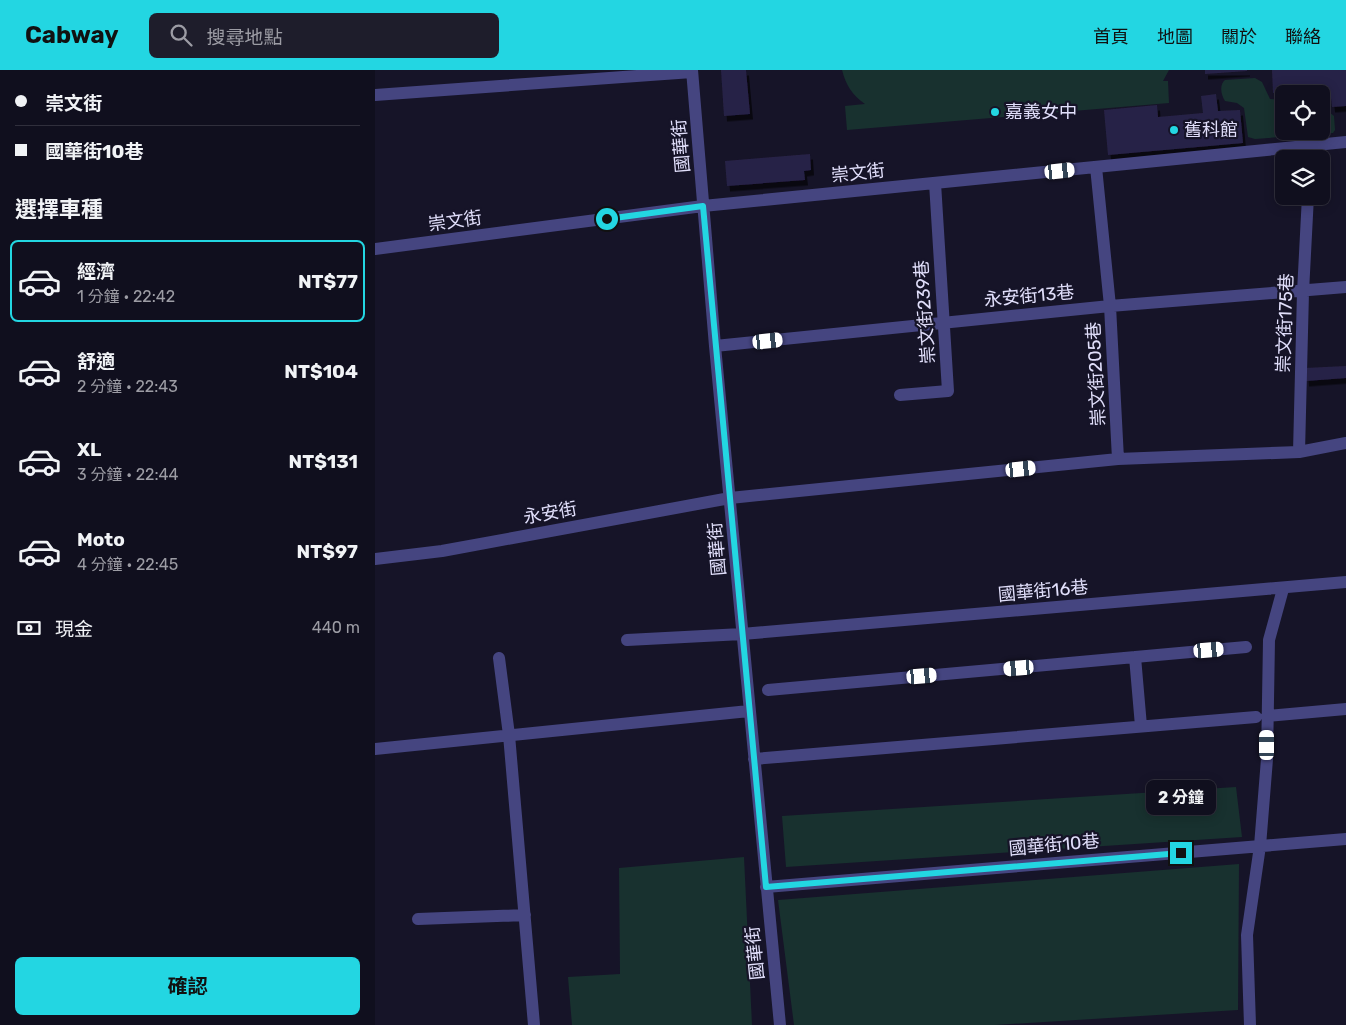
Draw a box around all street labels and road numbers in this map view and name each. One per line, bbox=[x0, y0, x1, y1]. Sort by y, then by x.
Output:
street label: 國華街 bbox=[668, 118, 694, 174]
street label: 崇文街 bbox=[830, 159, 886, 187]
street label: 崇文街 bbox=[427, 206, 483, 236]
street label: 崇文街239巷 bbox=[910, 259, 940, 365]
street label: 崇文街175巷 bbox=[1272, 273, 1298, 373]
street label: 永安街13巷 bbox=[983, 281, 1075, 311]
street label: 崇文街205巷 bbox=[1082, 321, 1110, 427]
street label: 永安街 bbox=[522, 497, 578, 529]
street label: 國華街 bbox=[704, 521, 730, 577]
street label: 國華街16巷 bbox=[997, 576, 1089, 606]
street label: 國華街10巷 bbox=[1008, 830, 1100, 860]
street label: 國華街 bbox=[741, 925, 769, 981]

